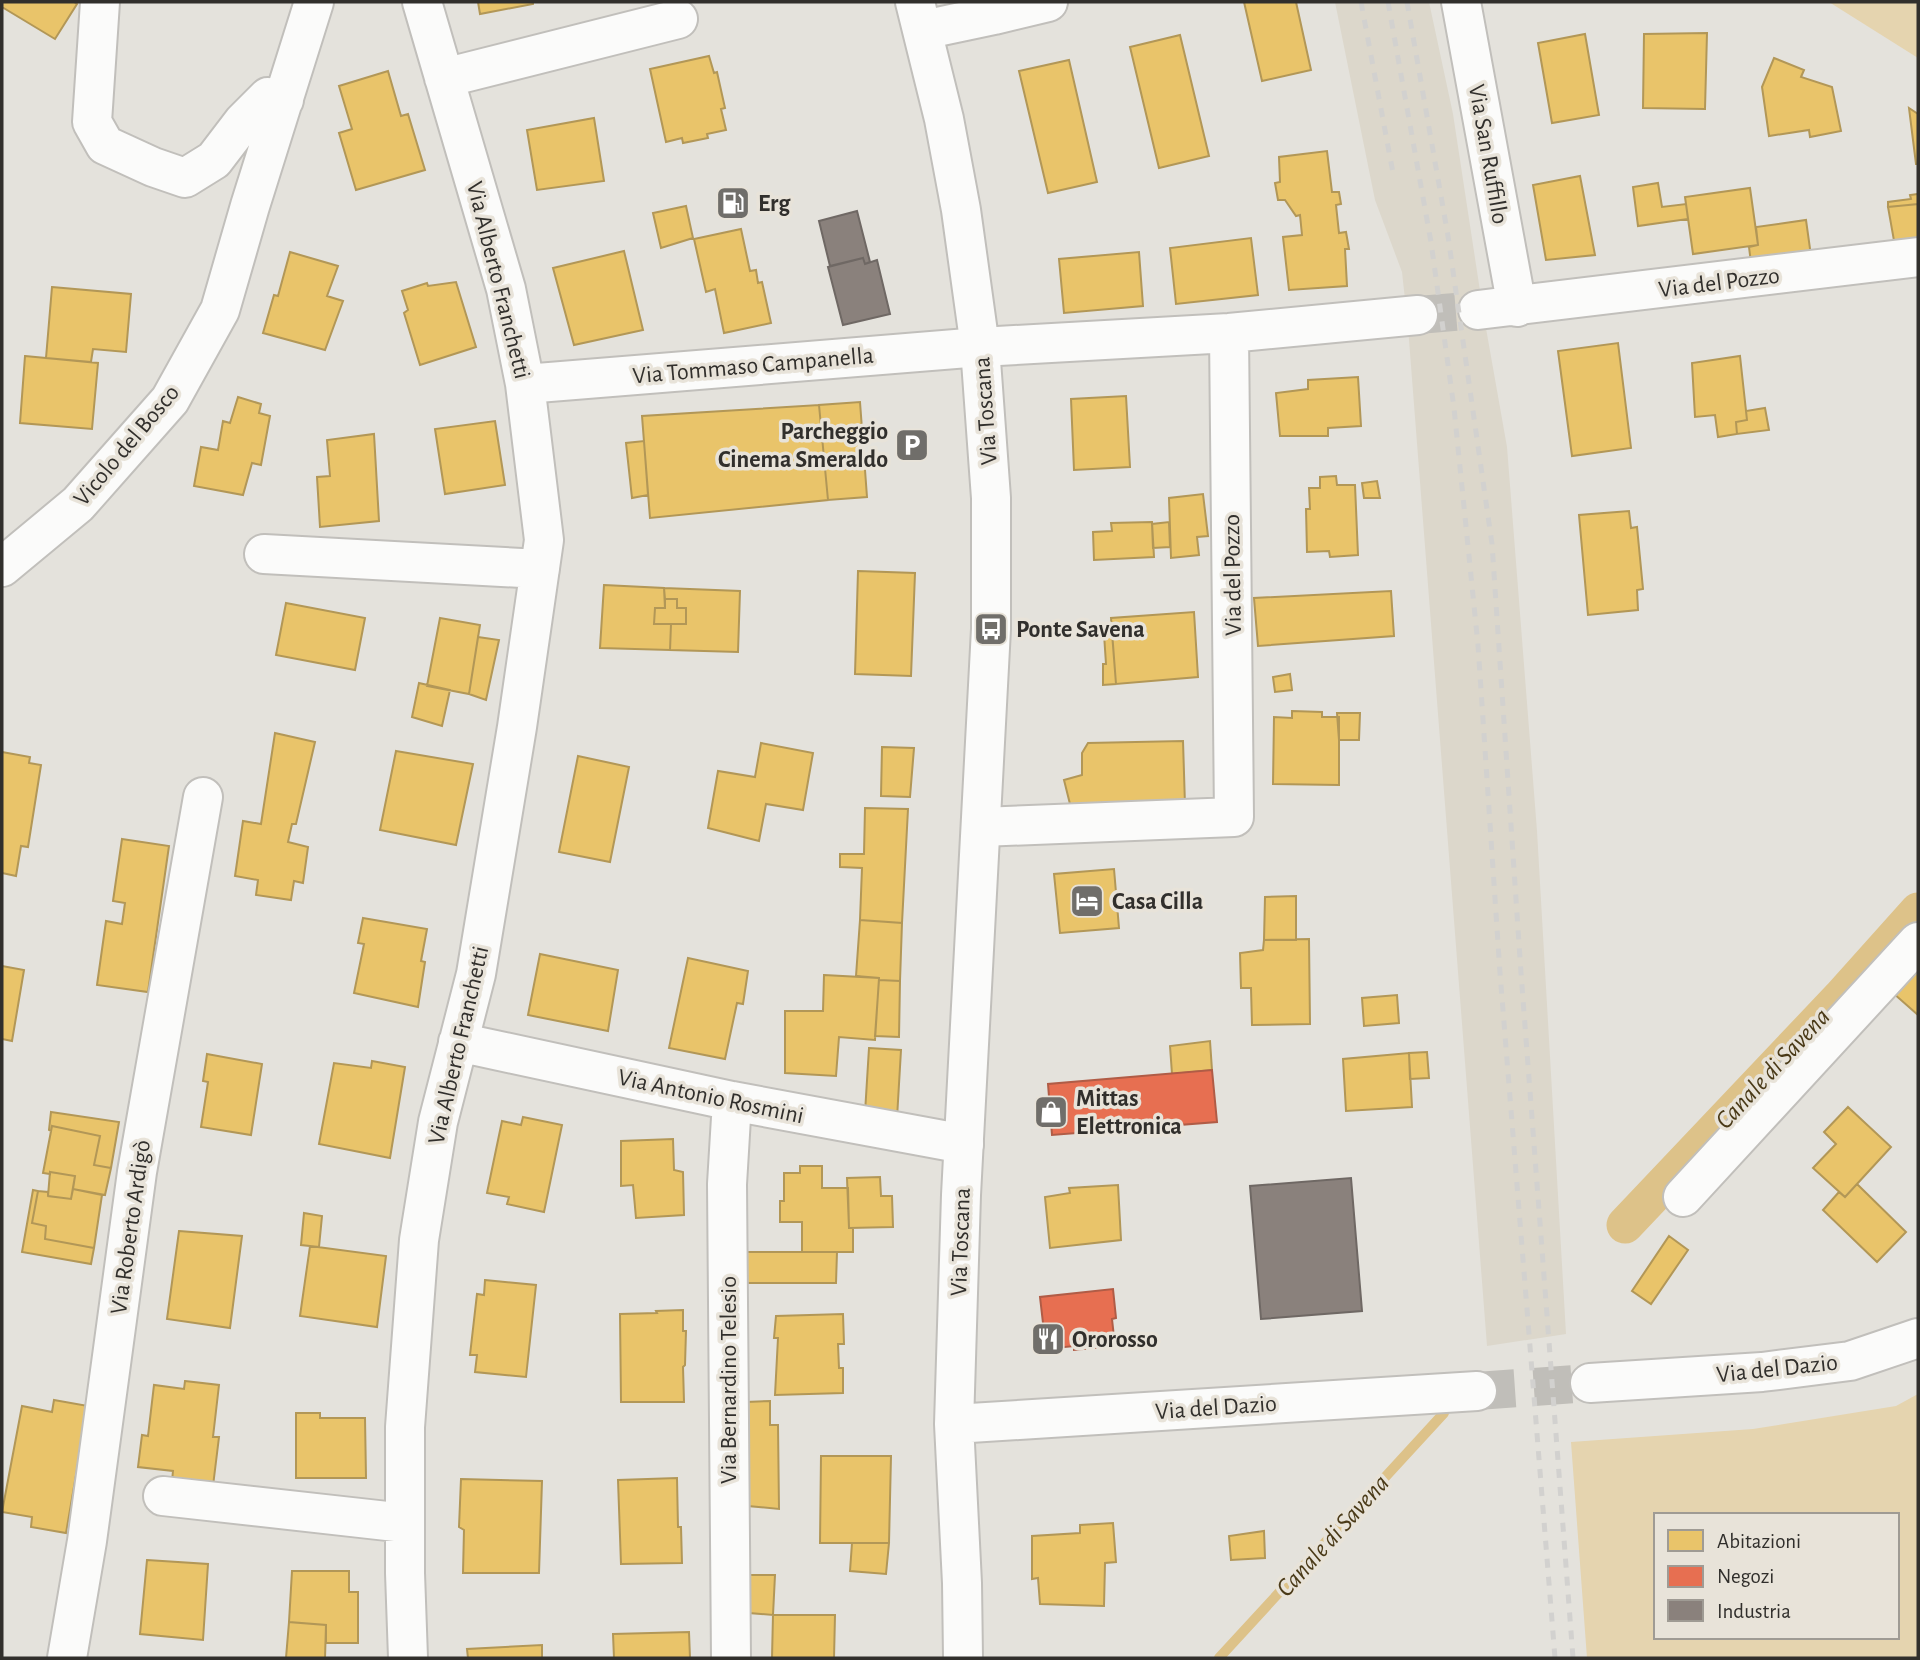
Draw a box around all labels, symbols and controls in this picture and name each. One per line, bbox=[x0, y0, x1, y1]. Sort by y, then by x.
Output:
street label: Via San Ruffillo bbox=[1464, 82, 1512, 226]
street label: Via Alberto Franchetti bbox=[462, 179, 534, 381]
fuel station icon: Erg bbox=[714, 184, 752, 222]
place label: Erg bbox=[758, 192, 791, 216]
street label: Via del Pozzo bbox=[1657, 264, 1781, 302]
street label: Via Tommaso Campanella bbox=[632, 343, 875, 388]
street label: Via Toscana bbox=[970, 356, 1002, 466]
street label: Vicolo del Bosco bbox=[69, 381, 184, 511]
place label: Parcheggio Cinema Smeraldo bbox=[718, 420, 888, 472]
parking icon: Parcheggio Cinema Smeraldo bbox=[893, 426, 931, 464]
street label: Via del Pozzo bbox=[1220, 514, 1246, 636]
bus stop icon: Ponte Savena bbox=[972, 610, 1010, 648]
place label: Ponte Savena bbox=[1016, 618, 1145, 642]
hotel icon: Casa Cilla bbox=[1068, 882, 1106, 920]
place label: Casa Cilla bbox=[1112, 890, 1203, 914]
street label: Via Alberto Franchetti bbox=[424, 944, 493, 1147]
water label: Canale di Savena bbox=[1711, 1003, 1835, 1134]
street label: Via Antonio Rosmini bbox=[616, 1066, 806, 1128]
place label: Mittas Elettronica bbox=[1076, 1087, 1182, 1139]
shop icon: Mittas Elettronica bbox=[1032, 1093, 1070, 1131]
street label: Via Roberto Ardigò bbox=[107, 1138, 155, 1316]
street label: Via Toscana bbox=[947, 1187, 975, 1297]
street label: Via Bernardino Telesio bbox=[717, 1276, 741, 1484]
restaurant icon: Ororosso bbox=[1029, 1320, 1067, 1358]
place label: Ororosso bbox=[1072, 1328, 1158, 1352]
street label: Via del Dazio bbox=[1715, 1351, 1839, 1387]
street label: Via del Dazio bbox=[1154, 1392, 1278, 1424]
water label: Canale di Savena bbox=[1271, 1470, 1394, 1602]
legend bbox=[1654, 1513, 1899, 1639]
text: Abitazioni bbox=[1717, 1531, 1801, 1552]
text: Negozi bbox=[1717, 1566, 1774, 1587]
text: Industria bbox=[1717, 1601, 1791, 1622]

